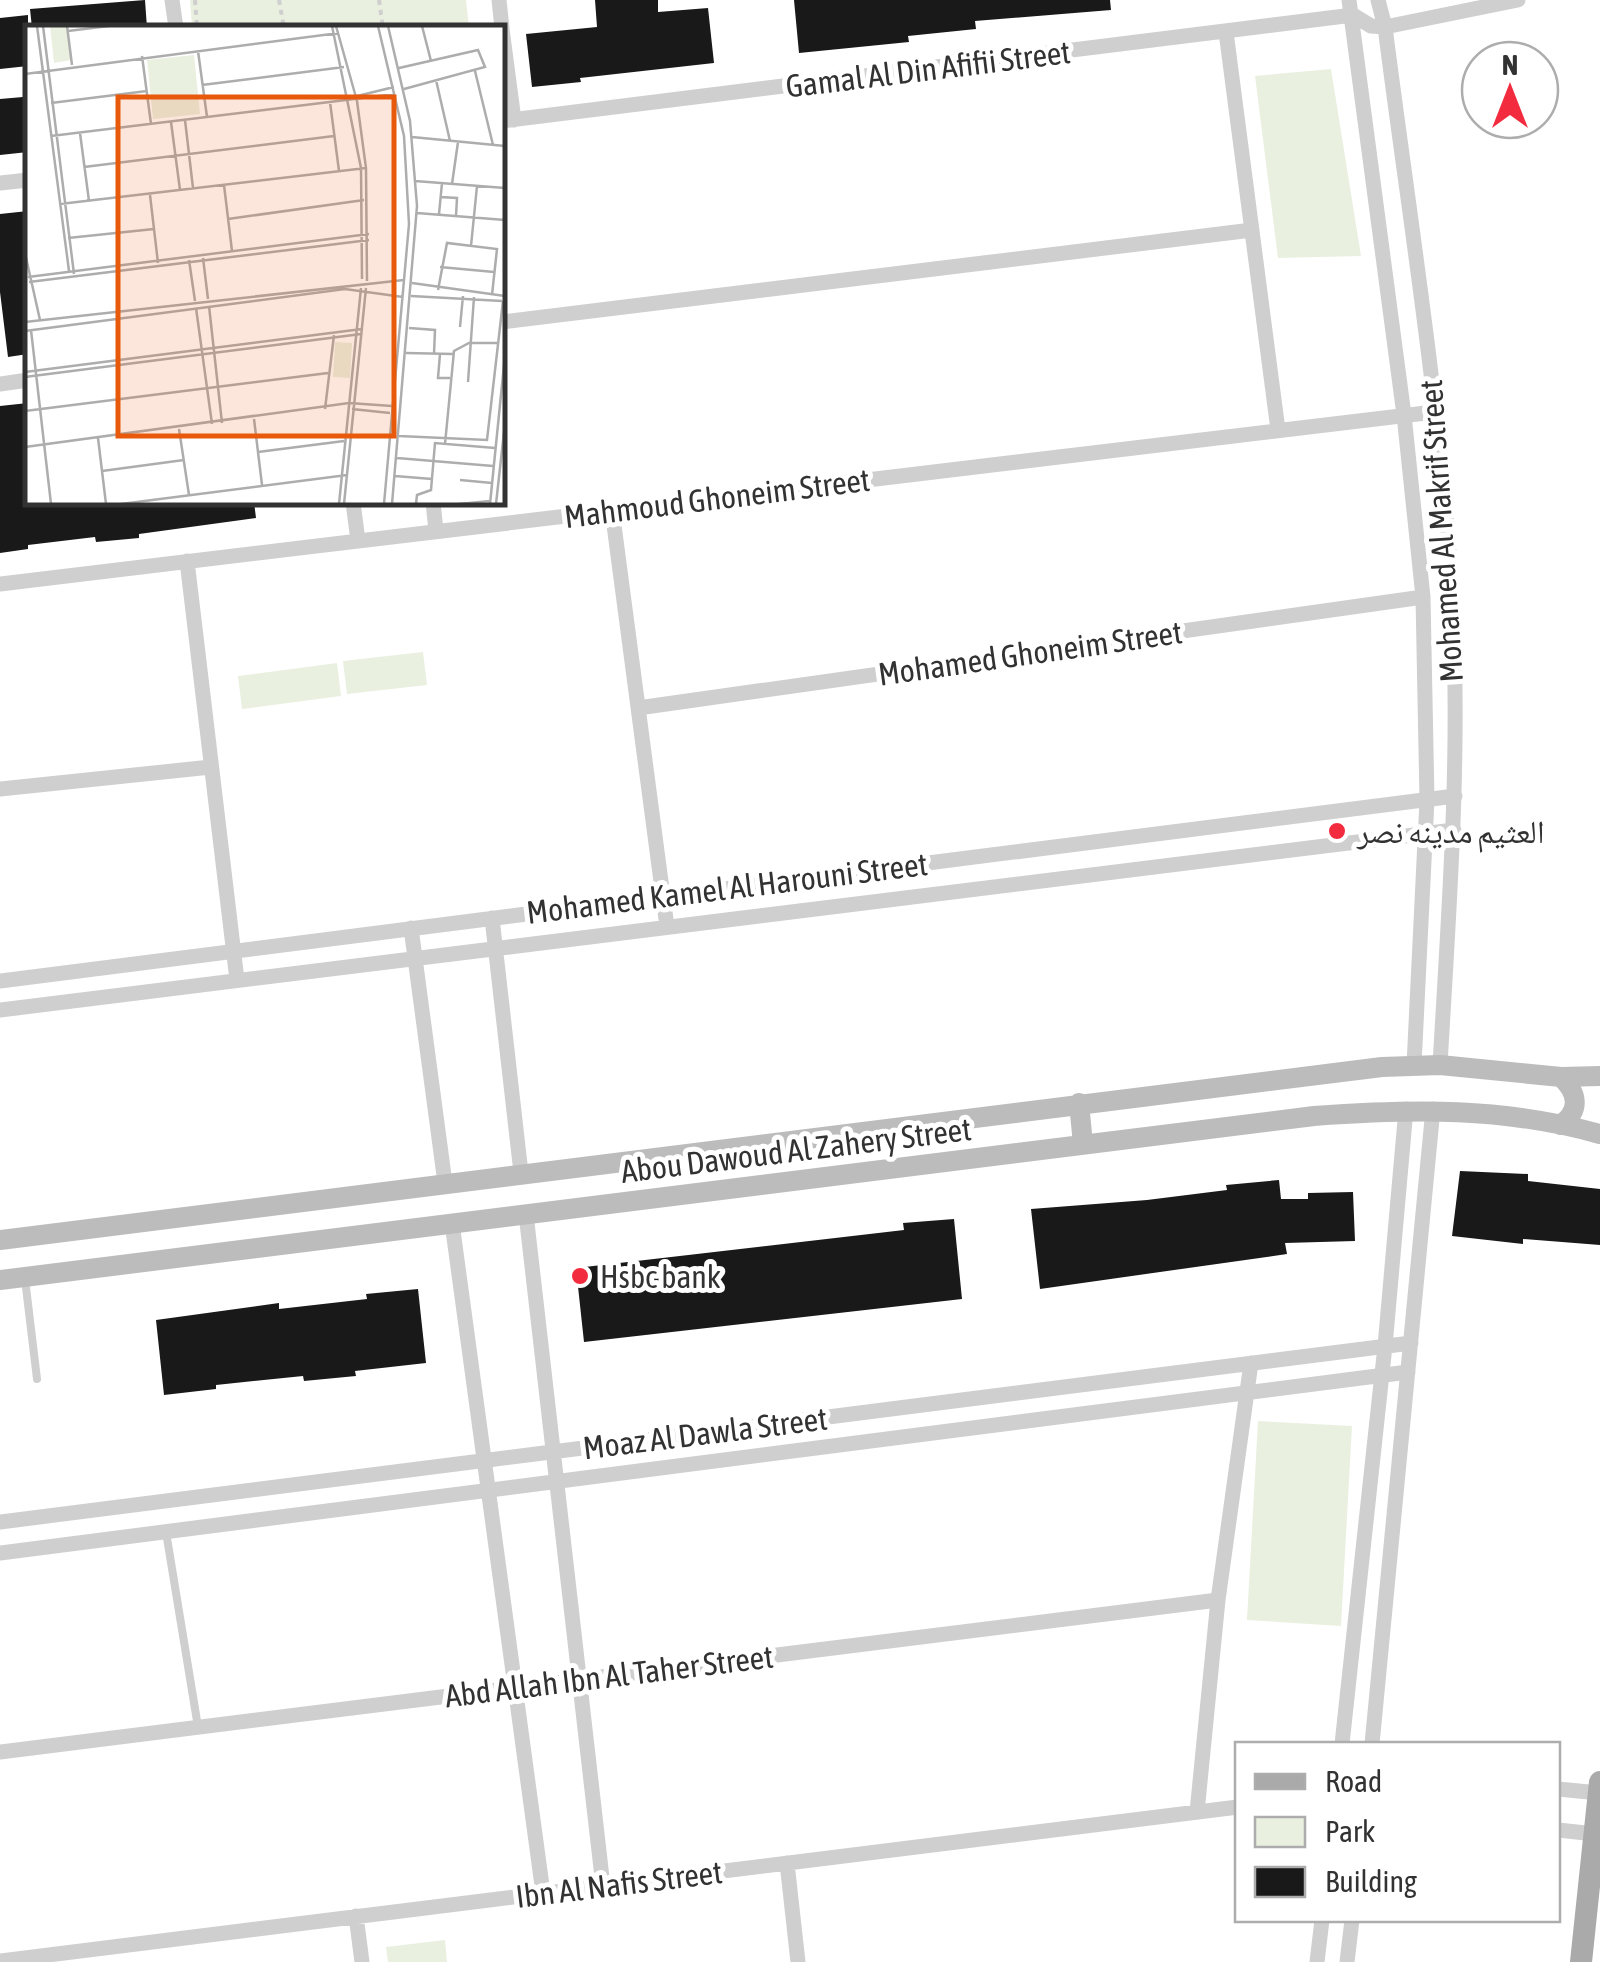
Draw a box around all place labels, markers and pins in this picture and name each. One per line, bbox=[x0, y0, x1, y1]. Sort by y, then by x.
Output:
place label: العثيم مدينه نصر bbox=[1356, 813, 1545, 853]
marker: العثيم مدينه نصر bbox=[1326, 820, 1348, 842]
place label: Hsbc bank bbox=[600, 1258, 721, 1295]
marker: Hsbc bank bbox=[569, 1265, 591, 1287]

